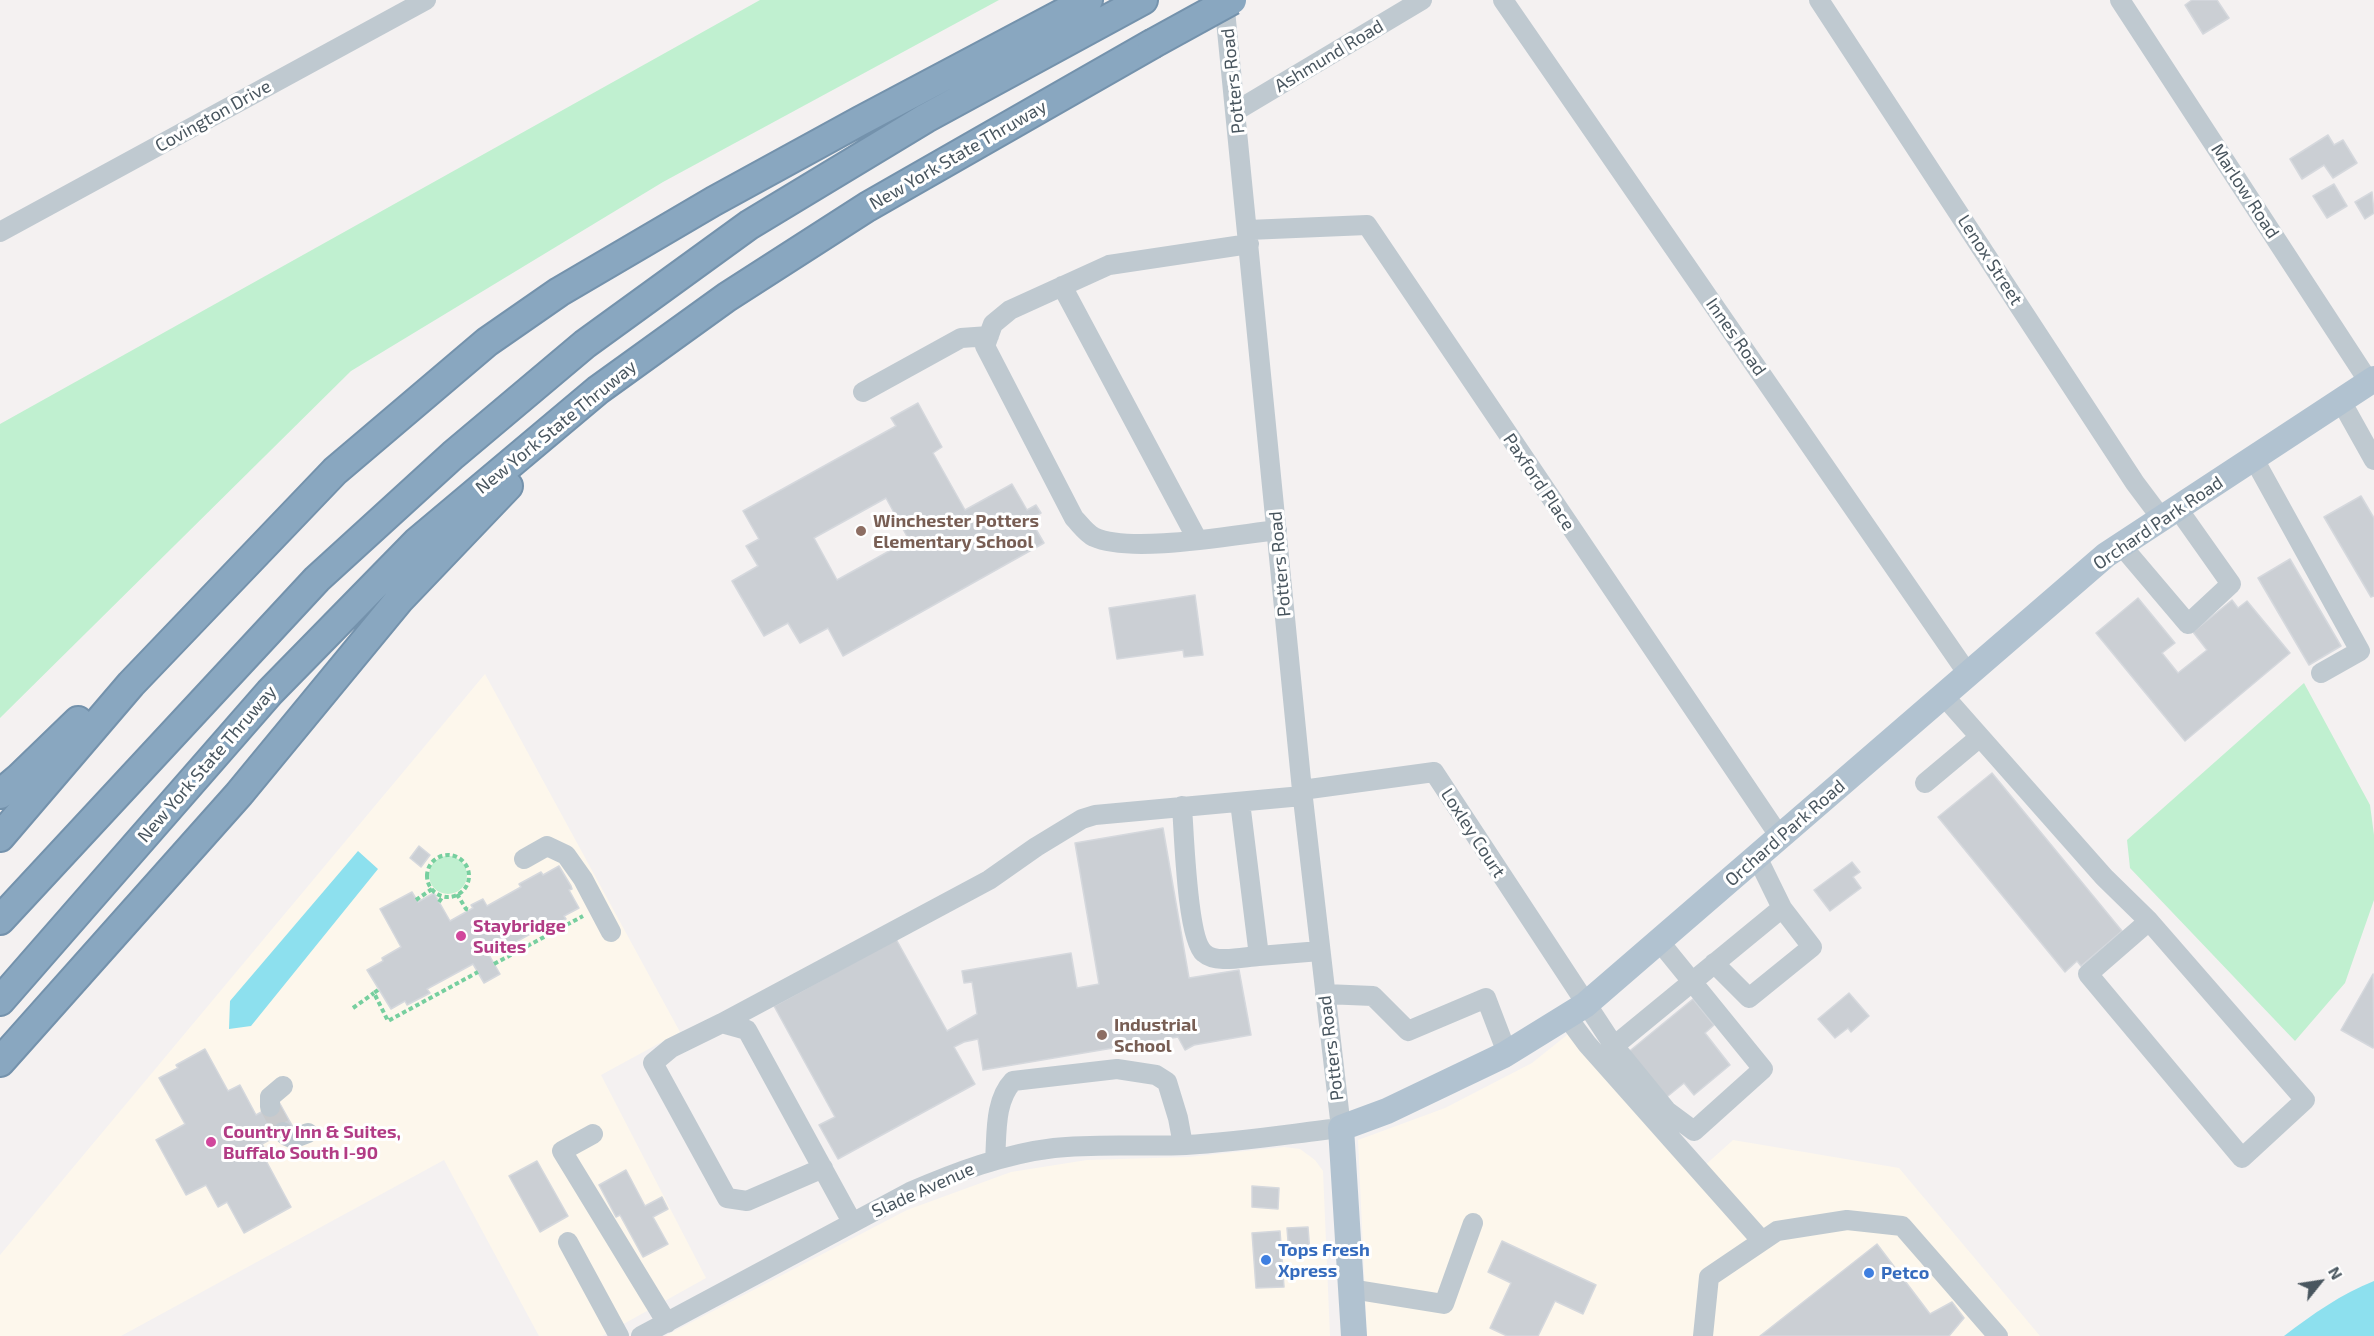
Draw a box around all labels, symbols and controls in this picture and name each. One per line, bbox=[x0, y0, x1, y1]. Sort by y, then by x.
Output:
street label: Ashmund Road bbox=[1271, 15, 1387, 97]
street label: Potters Road bbox=[1217, 27, 1249, 135]
street label: Covington Drive bbox=[151, 75, 275, 157]
street label: New York State Thruway bbox=[866, 95, 1050, 215]
street label: Marlow Road bbox=[2206, 140, 2284, 242]
street label: Lenox Street bbox=[1953, 211, 2027, 309]
street label: Innes Road bbox=[1701, 294, 1771, 380]
street label: New York State Thruway bbox=[471, 355, 641, 499]
street label: Paxford Place bbox=[1499, 429, 1579, 535]
street label: Orchard Park Road bbox=[2089, 472, 2227, 574]
place label: Winchester Potters Elementary School bbox=[873, 510, 1039, 552]
street label: Potters Road bbox=[1265, 510, 1295, 618]
marker: Winchester Potters Elementary School bbox=[854, 524, 868, 538]
street label: New York State Thruway bbox=[133, 681, 281, 847]
street label: Orchard Park Road bbox=[1721, 775, 1849, 891]
street label: Loxley Court bbox=[1436, 784, 1510, 882]
place label: Staybridge Suites bbox=[473, 915, 566, 958]
marker: Staybridge Suites bbox=[454, 929, 468, 943]
street label: Potters Road bbox=[1314, 994, 1348, 1102]
place label: Industrial School bbox=[1114, 1014, 1197, 1056]
marker: Industrial School bbox=[1095, 1028, 1109, 1042]
place label: Country Inn & Suites, Buffalo South I-90 bbox=[223, 1121, 401, 1164]
marker: Country Inn & Suites, Buffalo South I-90 bbox=[204, 1135, 218, 1149]
street label: Slade Avenue bbox=[869, 1158, 977, 1222]
place label: Tops Fresh Xpress bbox=[1278, 1239, 1370, 1282]
north arrow bbox=[2290, 1252, 2350, 1312]
marker: Tops Fresh Xpress bbox=[1259, 1253, 1273, 1267]
place label: Petco bbox=[1881, 1262, 1929, 1284]
text: N bbox=[2325, 1263, 2347, 1283]
marker: Petco bbox=[1862, 1266, 1876, 1280]

